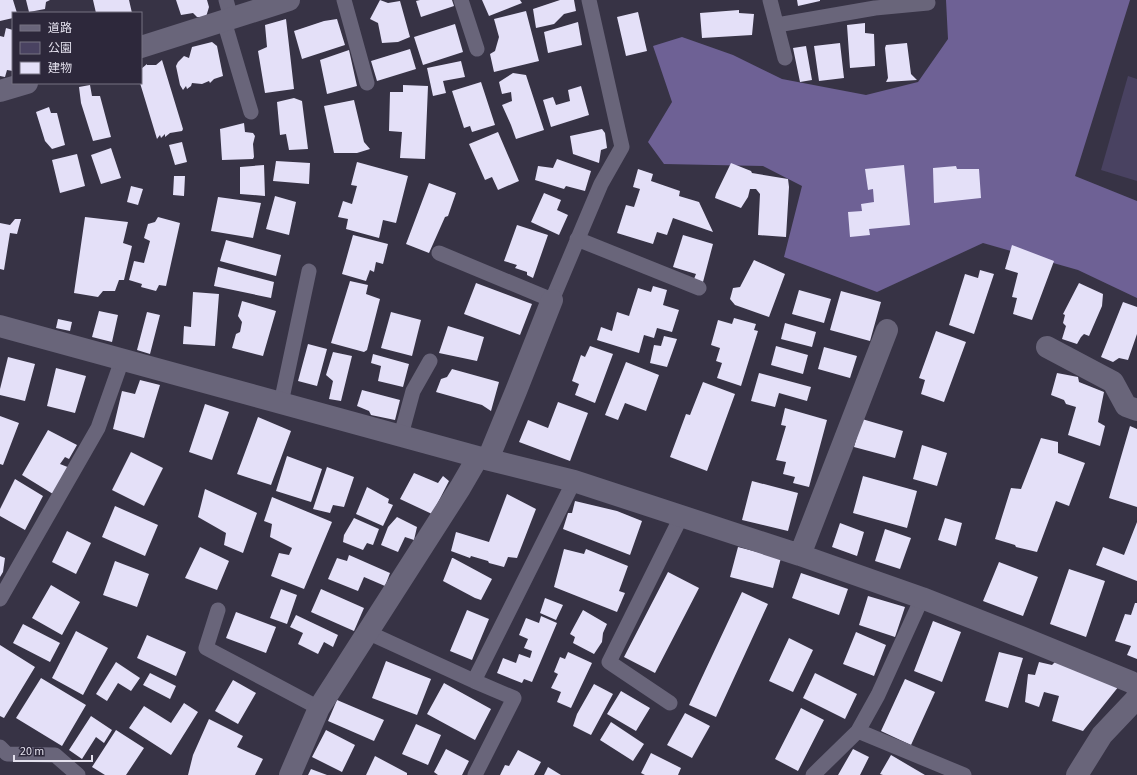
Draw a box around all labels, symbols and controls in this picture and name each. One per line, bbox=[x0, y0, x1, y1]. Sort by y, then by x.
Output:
legend bbox=[12, 12, 142, 84]
text: 道路 bbox=[48, 20, 72, 37]
text: 公園 bbox=[48, 40, 72, 57]
text: 建物 bbox=[48, 60, 72, 77]
scale bar bbox=[14, 737, 92, 763]
text: 20 m bbox=[20, 743, 44, 760]

